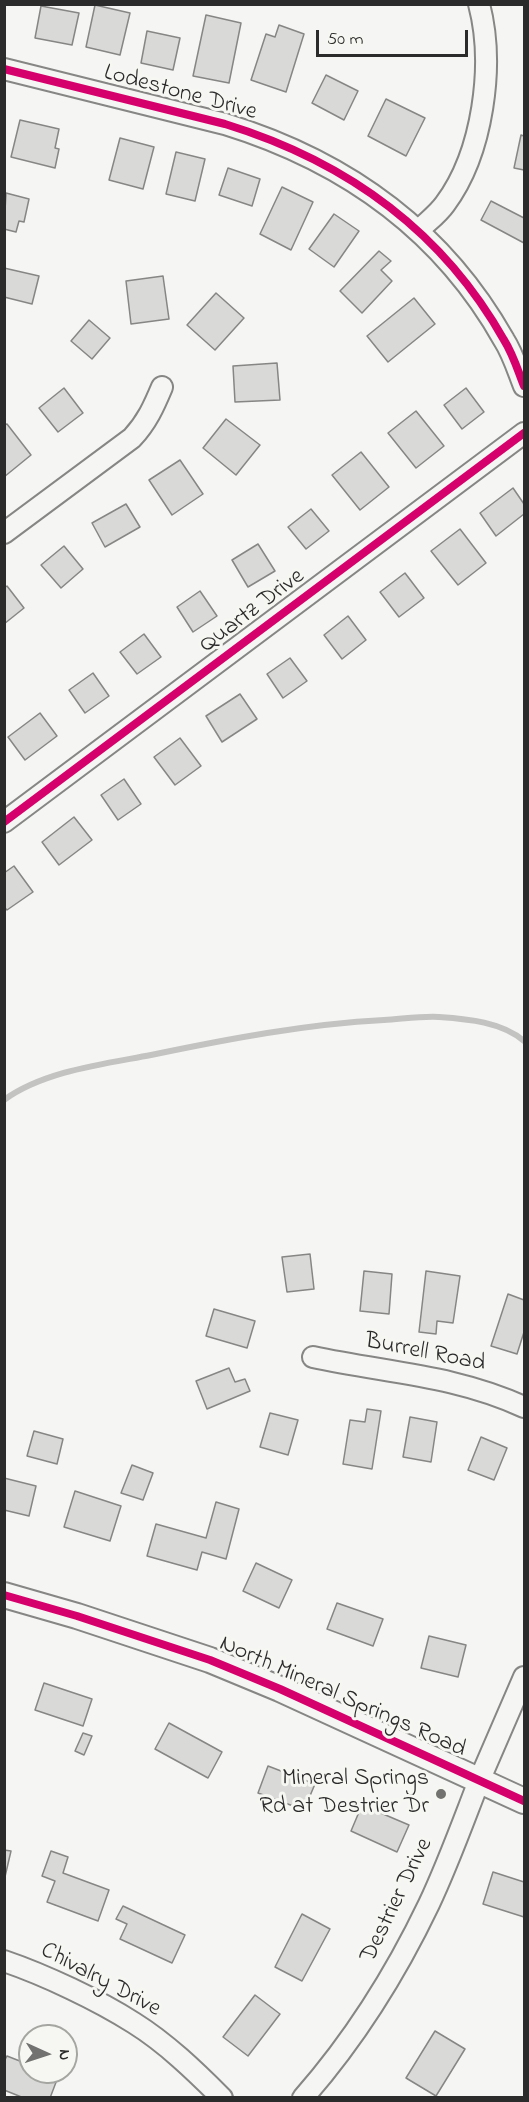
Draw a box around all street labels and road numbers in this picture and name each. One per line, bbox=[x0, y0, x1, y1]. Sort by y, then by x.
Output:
street label: Lodestone Drive bbox=[100, 60, 260, 128]
street label: Quartz Drive bbox=[195, 563, 311, 661]
street label: Burrell Road bbox=[363, 1328, 487, 1380]
street label: North Mineral Springs Road bbox=[214, 1631, 470, 1765]
street label: Destrier Drive bbox=[356, 1834, 440, 1968]
street label: Chivalry Drive bbox=[35, 1937, 165, 2025]

